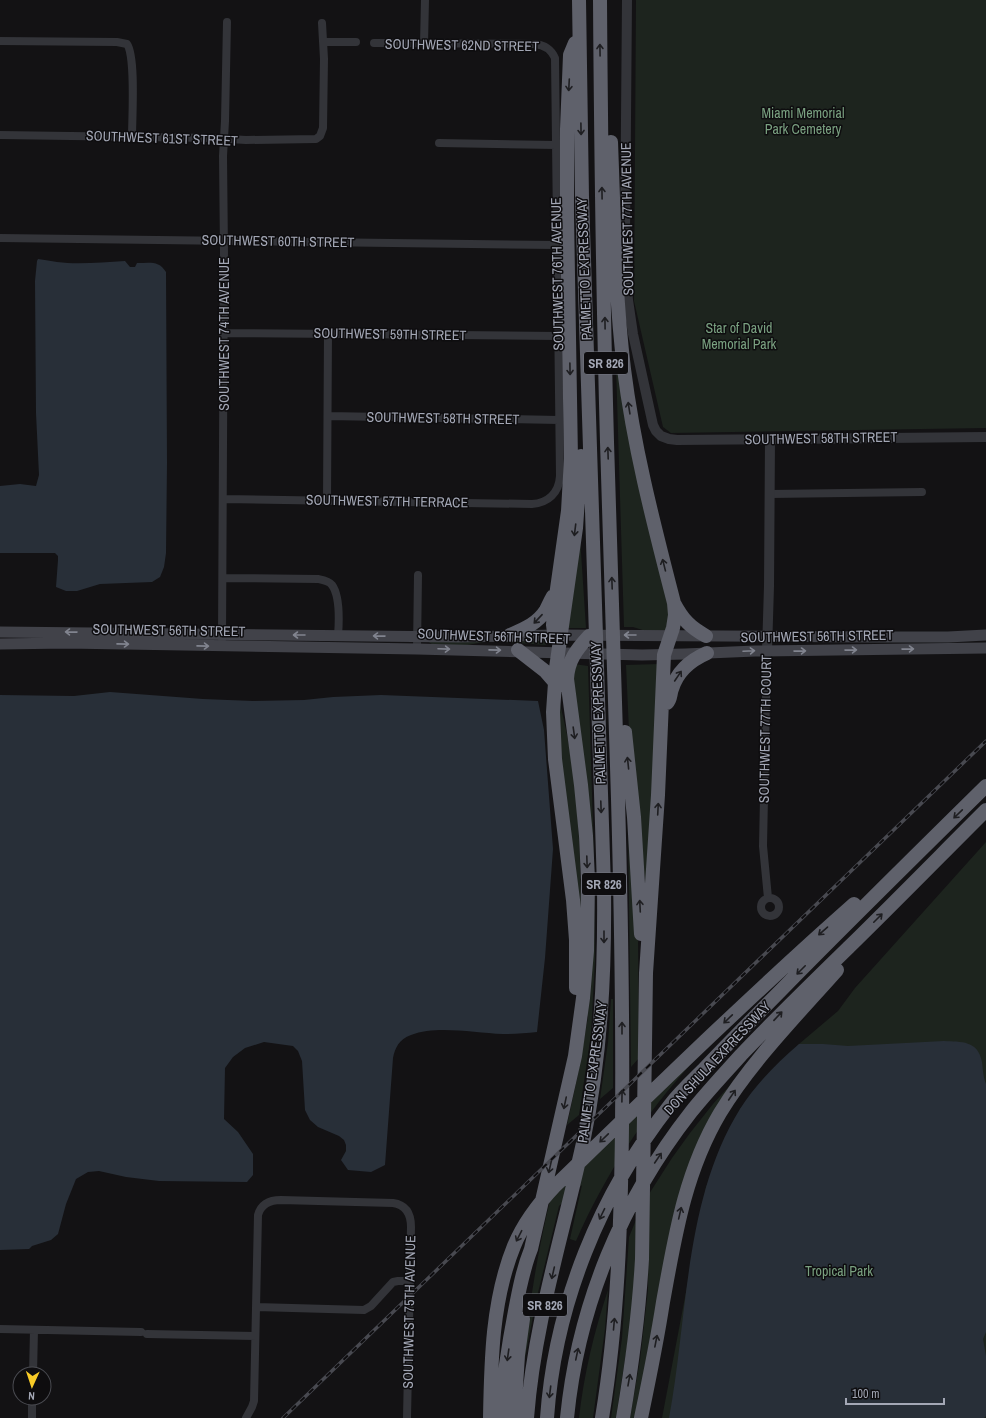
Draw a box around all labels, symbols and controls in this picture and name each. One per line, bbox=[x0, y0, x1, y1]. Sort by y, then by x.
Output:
street label: SOUTHWEST 62ND STREET bbox=[385, 35, 539, 55]
one-way arrow bbox=[596, 44, 604, 57]
one-way arrow bbox=[565, 78, 572, 91]
park label: Miami Memorial Park Cemetery bbox=[762, 104, 844, 138]
one-way arrow bbox=[577, 122, 584, 135]
street label: SOUTHWEST 61ST STREET bbox=[86, 126, 238, 150]
street label: SOUTHWEST 77TH AVENUE bbox=[617, 142, 637, 296]
one-way arrow bbox=[598, 187, 606, 200]
street label: SOUTHWEST 76TH AVENUE bbox=[547, 197, 567, 351]
street label: PALMETTO EXPRESSWAY bbox=[572, 197, 595, 341]
street label: SOUTHWEST 60TH STREET bbox=[201, 231, 355, 251]
street label: SOUTHWEST 74TH AVENUE bbox=[215, 257, 233, 411]
one-way arrow bbox=[601, 317, 609, 330]
park label: Star of David Memorial Park bbox=[702, 319, 777, 353]
street label: SOUTHWEST 59TH STREET bbox=[313, 324, 467, 344]
road number: SR 826 bbox=[584, 352, 628, 374]
one-way arrow bbox=[566, 362, 574, 375]
one-way arrow bbox=[625, 402, 633, 415]
street label: SOUTHWEST 58TH STREET bbox=[366, 408, 520, 428]
street label: SOUTHWEST 58TH STREET bbox=[744, 428, 898, 448]
one-way arrow bbox=[604, 447, 612, 460]
street label: SOUTHWEST 57TH TERRACE bbox=[306, 491, 468, 511]
one-way arrow bbox=[572, 523, 579, 536]
one-way arrow bbox=[660, 559, 668, 572]
one-way arrow bbox=[608, 577, 616, 590]
one-way arrow bbox=[534, 614, 543, 624]
street label: SOUTHWEST 56TH STREET bbox=[92, 620, 246, 640]
street label: SOUTHWEST 56TH STREET bbox=[417, 624, 571, 648]
street label: SOUTHWEST 56TH STREET bbox=[740, 626, 894, 646]
one-way arrow bbox=[65, 628, 78, 636]
one-way arrow bbox=[293, 631, 306, 639]
one-way arrow bbox=[373, 632, 386, 640]
one-way arrow bbox=[624, 632, 637, 639]
one-way arrow bbox=[116, 640, 129, 648]
street label: PALMETTO EXPRESSWAY bbox=[586, 641, 609, 785]
one-way arrow bbox=[196, 642, 209, 650]
one-way arrow bbox=[901, 645, 914, 653]
one-way arrow bbox=[437, 646, 450, 653]
one-way arrow bbox=[488, 646, 501, 654]
one-way arrow bbox=[844, 646, 857, 654]
one-way arrow bbox=[793, 647, 806, 654]
one-way arrow bbox=[742, 648, 755, 655]
street label: SOUTHWEST 77TH COURT bbox=[755, 655, 775, 803]
one-way arrow bbox=[675, 670, 683, 682]
one-way arrow bbox=[570, 726, 578, 739]
one-way arrow bbox=[624, 757, 632, 770]
one-way arrow bbox=[598, 800, 605, 813]
one-way arrow bbox=[654, 803, 661, 816]
one-way arrow bbox=[953, 809, 963, 819]
one-way arrow bbox=[584, 855, 591, 868]
road number: SR 826 bbox=[582, 873, 626, 895]
one-way arrow bbox=[636, 900, 644, 913]
one-way arrow bbox=[873, 913, 883, 923]
one-way arrow bbox=[819, 926, 829, 935]
one-way arrow bbox=[600, 930, 608, 943]
one-way arrow bbox=[796, 965, 806, 975]
street label: DON SHULA EXPRESSWAY bbox=[660, 997, 775, 1119]
street label: PALMETTO EXPRESSWAY bbox=[573, 1000, 611, 1144]
one-way arrow bbox=[774, 1011, 783, 1021]
one-way arrow bbox=[723, 1014, 733, 1024]
one-way arrow bbox=[618, 1022, 626, 1035]
one-way arrow bbox=[618, 1090, 626, 1103]
one-way arrow bbox=[728, 1090, 736, 1101]
one-way arrow bbox=[560, 1096, 568, 1109]
one-way arrow bbox=[599, 1133, 609, 1143]
one-way arrow bbox=[654, 1152, 663, 1163]
one-way arrow bbox=[545, 1160, 553, 1173]
one-way arrow bbox=[676, 1207, 684, 1220]
one-way arrow bbox=[598, 1208, 605, 1220]
one-way arrow bbox=[515, 1230, 522, 1242]
street label: SOUTHWEST 75TH AVENUE bbox=[399, 1235, 419, 1389]
park label: Tropical Park bbox=[805, 1262, 873, 1280]
one-way arrow bbox=[548, 1267, 556, 1280]
road number: SR 826 bbox=[523, 1294, 567, 1316]
one-way arrow bbox=[611, 1318, 618, 1331]
one-way arrow bbox=[653, 1335, 661, 1348]
one-way arrow bbox=[504, 1348, 511, 1361]
one-way arrow bbox=[573, 1348, 581, 1361]
north arrow bbox=[12, 1366, 52, 1406]
one-way arrow bbox=[625, 1373, 633, 1386]
scale bar bbox=[846, 1380, 944, 1406]
one-way arrow bbox=[546, 1385, 554, 1398]
text: 100 m bbox=[852, 1386, 879, 1402]
text: N bbox=[28, 1389, 35, 1403]

